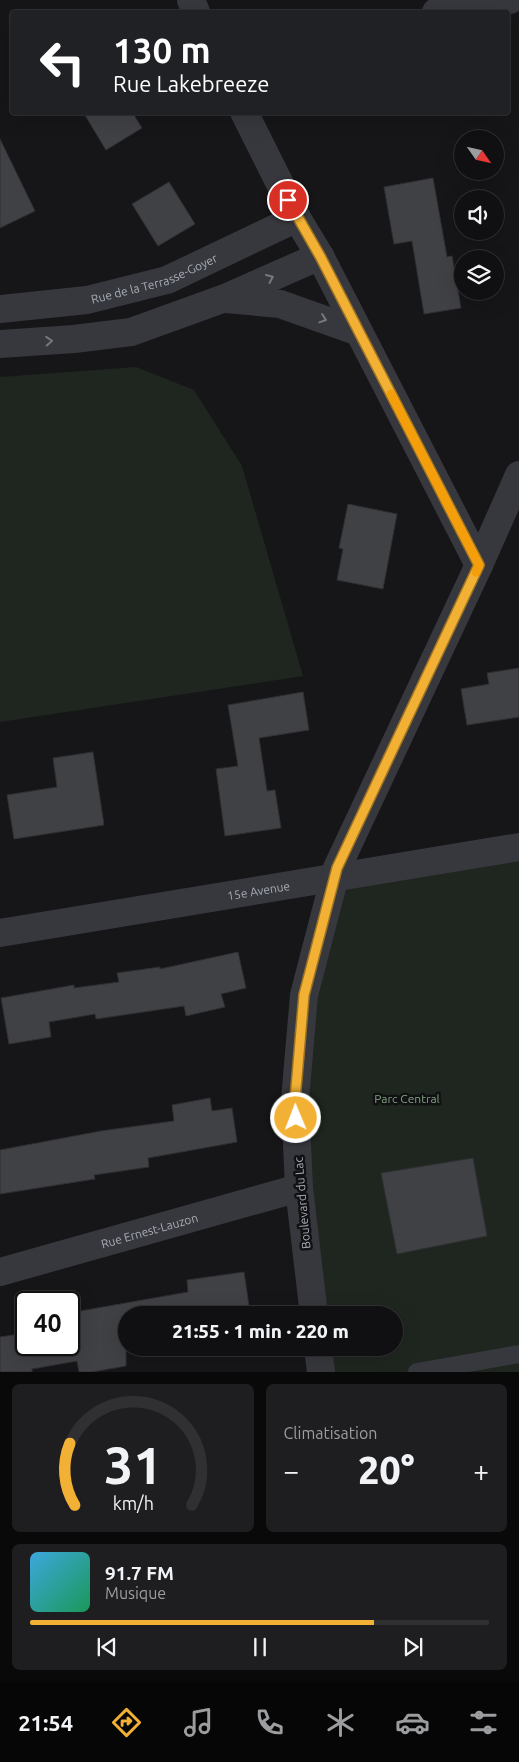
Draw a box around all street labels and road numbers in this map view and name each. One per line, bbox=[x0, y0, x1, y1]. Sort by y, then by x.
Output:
street label: Rue de la Terrasse-Goyer bbox=[89, 251, 219, 305]
street label: 15e Avenue bbox=[226, 879, 291, 902]
street label: Boulevard du Lac bbox=[291, 1156, 312, 1249]
street label: Rue Ernest-Lauzon bbox=[99, 1210, 199, 1250]

